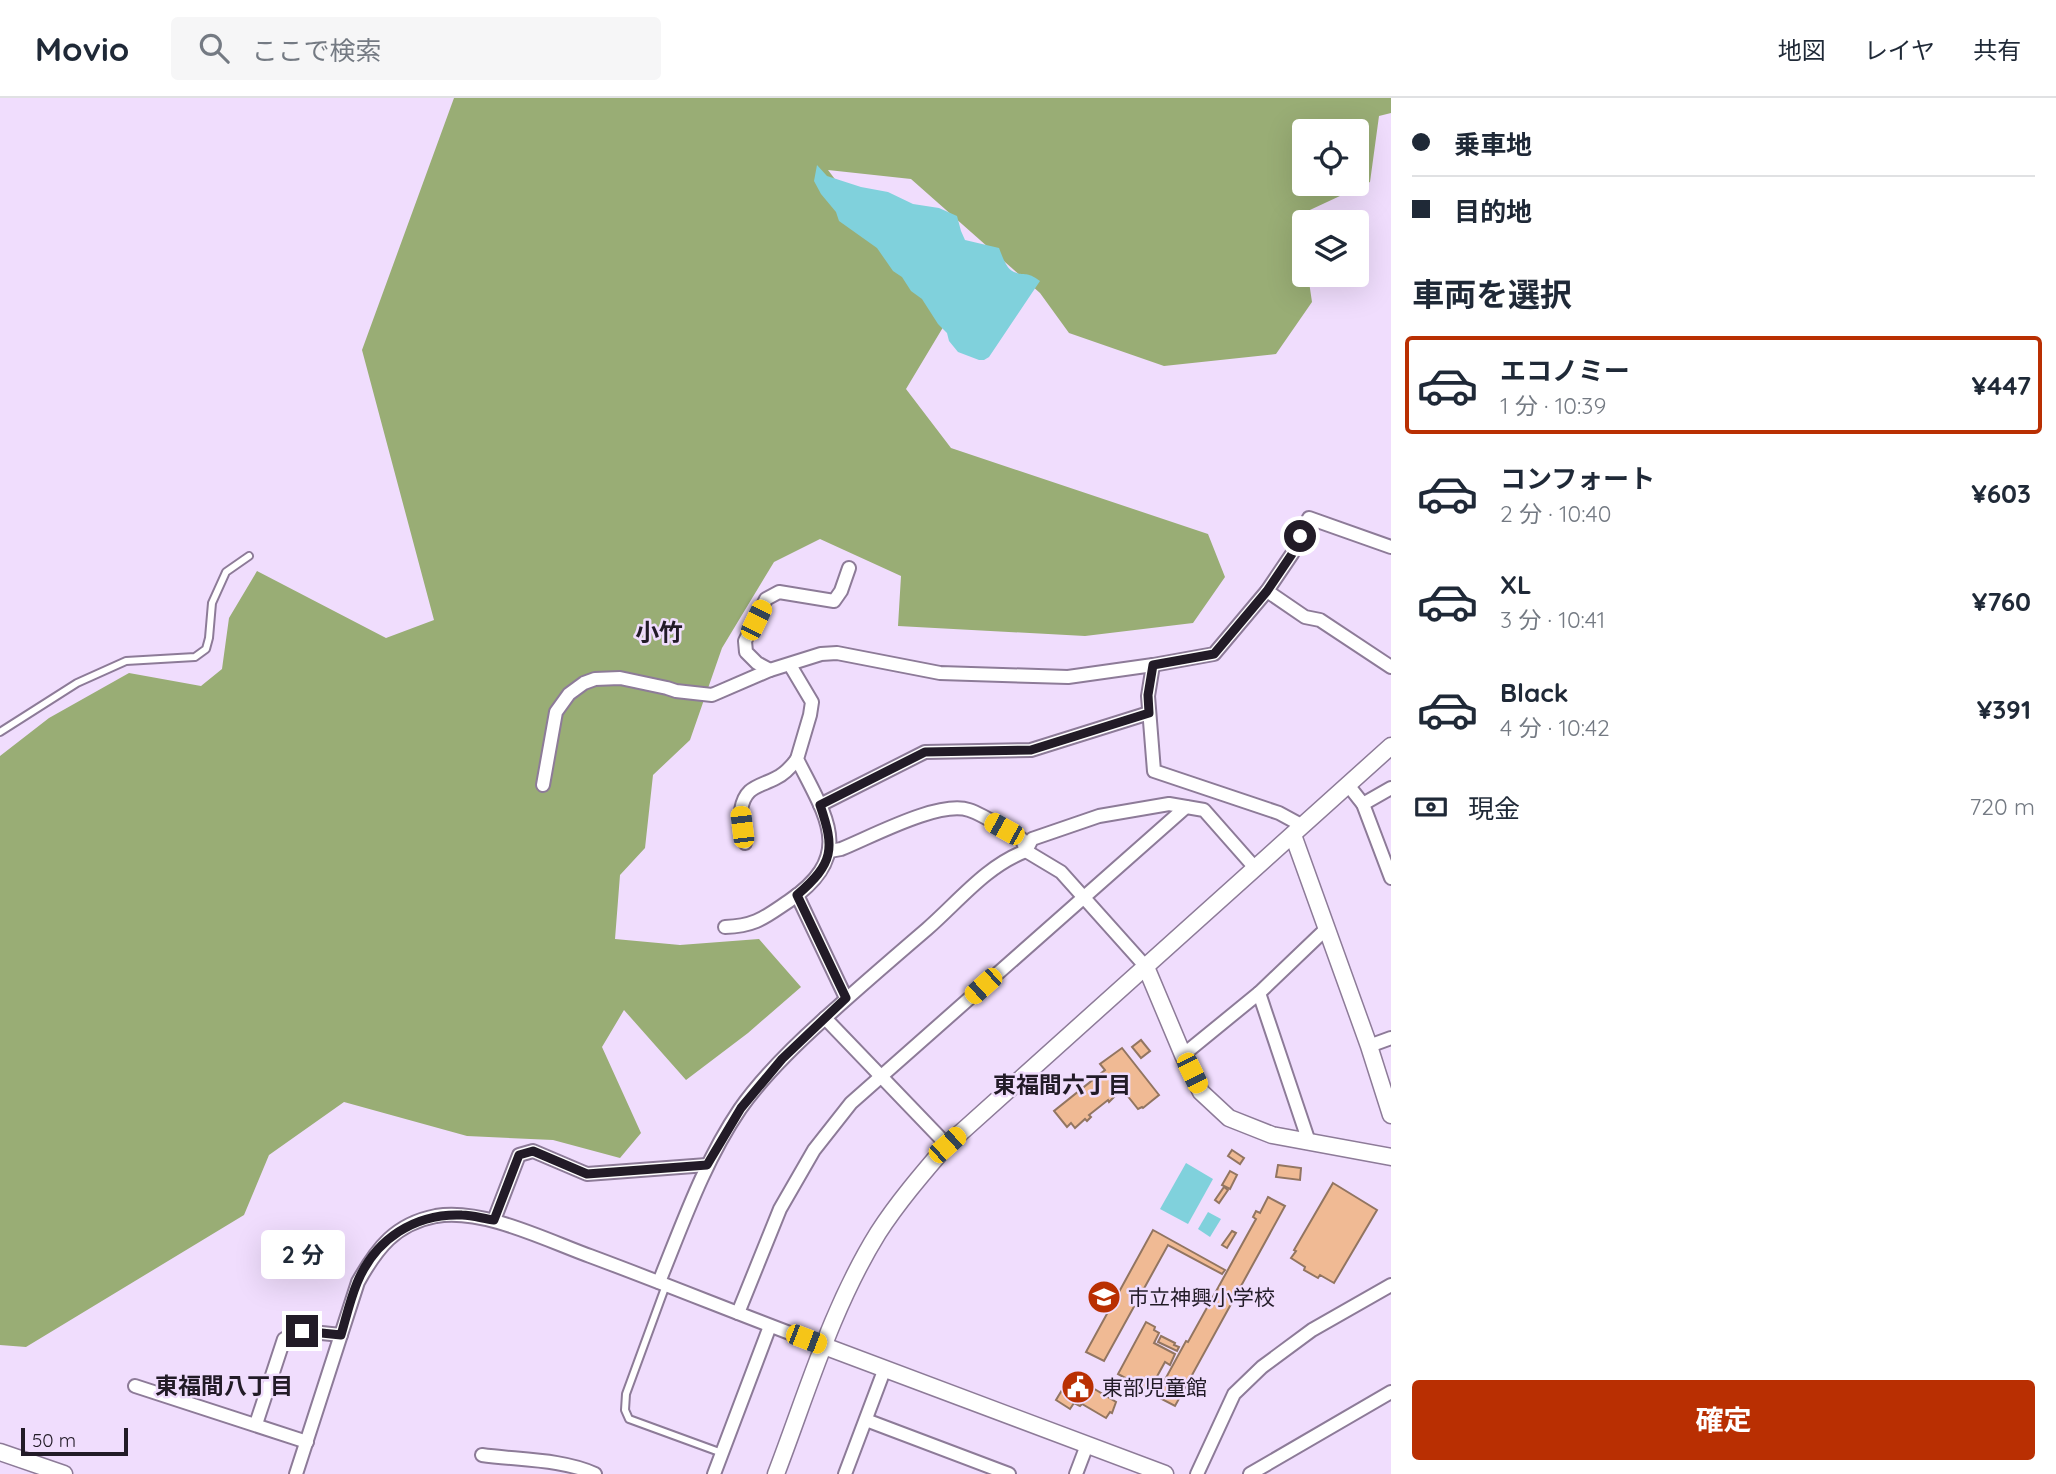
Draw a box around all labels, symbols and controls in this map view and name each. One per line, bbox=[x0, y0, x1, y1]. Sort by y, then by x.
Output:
search box bbox=[171, 17, 661, 80]
text: Movio bbox=[35, 28, 129, 69]
icon: search bbox=[195, 29, 233, 67]
text: ここで検索 bbox=[251, 34, 381, 67]
text: 地図 bbox=[1778, 35, 1826, 65]
text: レイヤ bbox=[1864, 35, 1935, 65]
text: 共有 bbox=[1973, 35, 2021, 65]
map controls bbox=[1292, 119, 1369, 287]
button: locate bbox=[1292, 119, 1369, 196]
text: 乗車地 bbox=[1454, 128, 1532, 161]
text: 目的地 bbox=[1454, 195, 1532, 228]
button: layers bbox=[1292, 210, 1369, 287]
text: 車両を選択 bbox=[1412, 274, 1572, 314]
icon: car bbox=[1416, 354, 1479, 417]
text: エコノミー bbox=[1500, 354, 1630, 387]
text: ¥447 bbox=[1971, 369, 2031, 402]
text: 1 分 · 10:39 bbox=[1500, 391, 1606, 420]
icon: car bbox=[1416, 462, 1479, 525]
text: コンフォート bbox=[1500, 462, 1655, 495]
text: ¥603 bbox=[1971, 477, 2031, 510]
text: 2 分 · 10:40 bbox=[1500, 499, 1611, 528]
route start bbox=[1284, 520, 1316, 552]
text: XL bbox=[1500, 568, 1532, 601]
icon: car bbox=[1416, 570, 1479, 633]
text: ¥760 bbox=[1972, 585, 2031, 618]
car bbox=[738, 597, 775, 643]
text: 3 分 · 10:41 bbox=[1500, 605, 1605, 634]
district label: 小竹 bbox=[635, 617, 683, 647]
text: Black bbox=[1500, 676, 1569, 709]
icon: car bbox=[1416, 678, 1479, 741]
text: ¥391 bbox=[1977, 693, 2031, 726]
text: 4 分 · 10:42 bbox=[1500, 713, 1610, 742]
icon: cash bbox=[1412, 788, 1450, 826]
text: 現金 bbox=[1468, 792, 1520, 825]
text: 720 m bbox=[1970, 792, 2035, 821]
car bbox=[730, 805, 755, 849]
car bbox=[981, 810, 1028, 848]
car bbox=[961, 964, 1006, 1008]
car bbox=[1174, 1050, 1211, 1096]
district label: 東福間六丁目 bbox=[993, 1070, 1131, 1099]
car bbox=[925, 1123, 970, 1167]
callout: 2 分 bbox=[260, 1230, 344, 1278]
text: 2 分 bbox=[282, 1240, 324, 1269]
school or university icon: 市立神興小学校 bbox=[1085, 1278, 1123, 1316]
place label: 市立神興小学校 bbox=[1128, 1284, 1275, 1310]
route end bbox=[286, 1315, 318, 1347]
car bbox=[783, 1322, 830, 1356]
public building icon: 東部児童館 bbox=[1059, 1368, 1097, 1406]
district label: 東福間八丁目 bbox=[155, 1371, 293, 1400]
place label: 東部児童館 bbox=[1102, 1374, 1207, 1400]
button: 確定 bbox=[1412, 1380, 2035, 1460]
scale bar bbox=[21, 1425, 128, 1457]
text: 50 m bbox=[32, 1428, 76, 1452]

